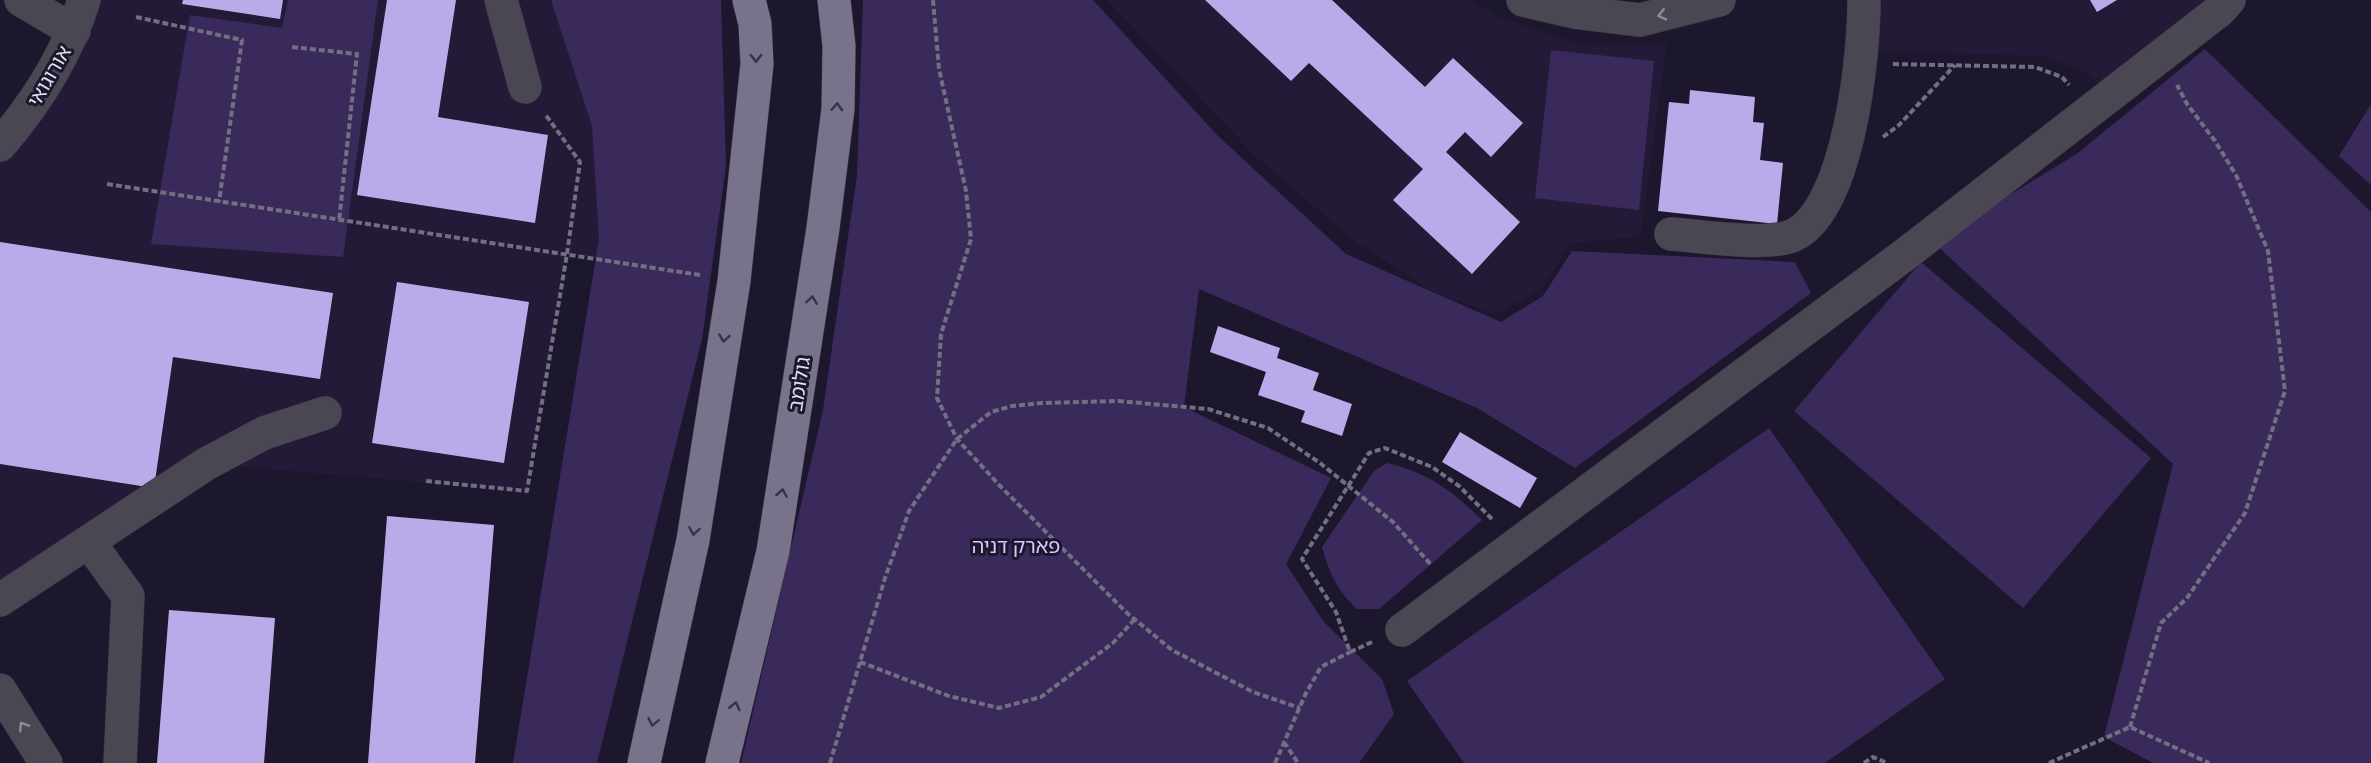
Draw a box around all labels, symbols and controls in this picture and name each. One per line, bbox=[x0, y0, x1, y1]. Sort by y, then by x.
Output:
one-way arrow bbox=[1657, 7, 1667, 20]
street label: אורוגואי bbox=[22, 41, 76, 111]
one-way arrow bbox=[750, 53, 762, 62]
one-way arrow bbox=[831, 103, 844, 112]
one-way arrow bbox=[805, 296, 817, 305]
one-way arrow bbox=[719, 334, 731, 343]
street label: גולומב bbox=[783, 355, 815, 413]
one-way arrow bbox=[775, 488, 787, 498]
one-way arrow bbox=[689, 526, 701, 536]
park label: פארק דניה bbox=[972, 534, 1060, 558]
one-way arrow bbox=[728, 701, 741, 711]
one-way arrow bbox=[648, 716, 661, 726]
one-way arrow bbox=[20, 722, 31, 733]

